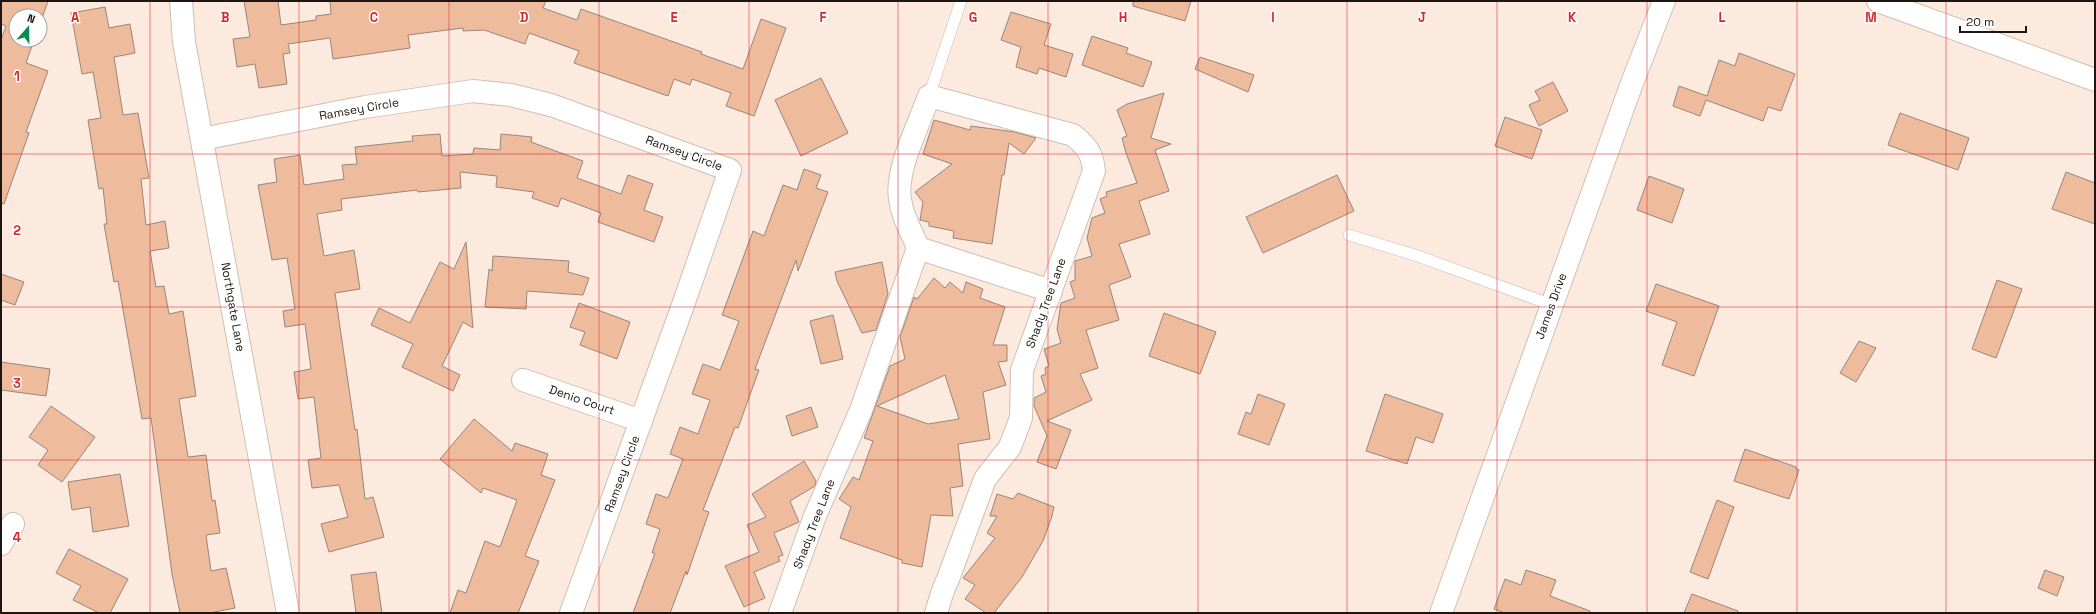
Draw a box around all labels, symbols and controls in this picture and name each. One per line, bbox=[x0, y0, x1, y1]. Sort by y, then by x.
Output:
north arrow bbox=[8, 8, 48, 48]
scale bar bbox=[1960, 8, 2026, 34]
text: A bbox=[71, 9, 80, 26]
text: B bbox=[221, 9, 230, 26]
text: C bbox=[370, 9, 378, 26]
text: D bbox=[520, 9, 529, 26]
text: E bbox=[670, 9, 678, 26]
text: F bbox=[820, 9, 827, 26]
text: G bbox=[969, 9, 977, 26]
text: H bbox=[1119, 9, 1127, 26]
text: I bbox=[1271, 9, 1275, 26]
text: J bbox=[1418, 9, 1426, 26]
text: K bbox=[1568, 9, 1577, 26]
text: L bbox=[1718, 9, 1726, 26]
text: M bbox=[1865, 9, 1877, 26]
text: N bbox=[26, 11, 37, 26]
text: 20 m bbox=[1966, 14, 1994, 30]
text: 1 bbox=[14, 68, 20, 85]
street label: Ramsey Circle bbox=[318, 94, 400, 124]
street label: Ramsey Circle bbox=[643, 132, 725, 174]
text: 2 bbox=[13, 222, 21, 239]
street label: Shady Tree Lane bbox=[1022, 256, 1070, 350]
street label: Northgate Lane bbox=[217, 261, 249, 353]
street label: James Drive bbox=[1532, 271, 1570, 341]
text: 3 bbox=[13, 375, 21, 392]
street label: Denio Court bbox=[547, 381, 617, 419]
street label: Ramsey Circle bbox=[601, 433, 643, 515]
street label: Shady Tree Lane bbox=[790, 477, 838, 571]
text: 4 bbox=[13, 529, 21, 546]

